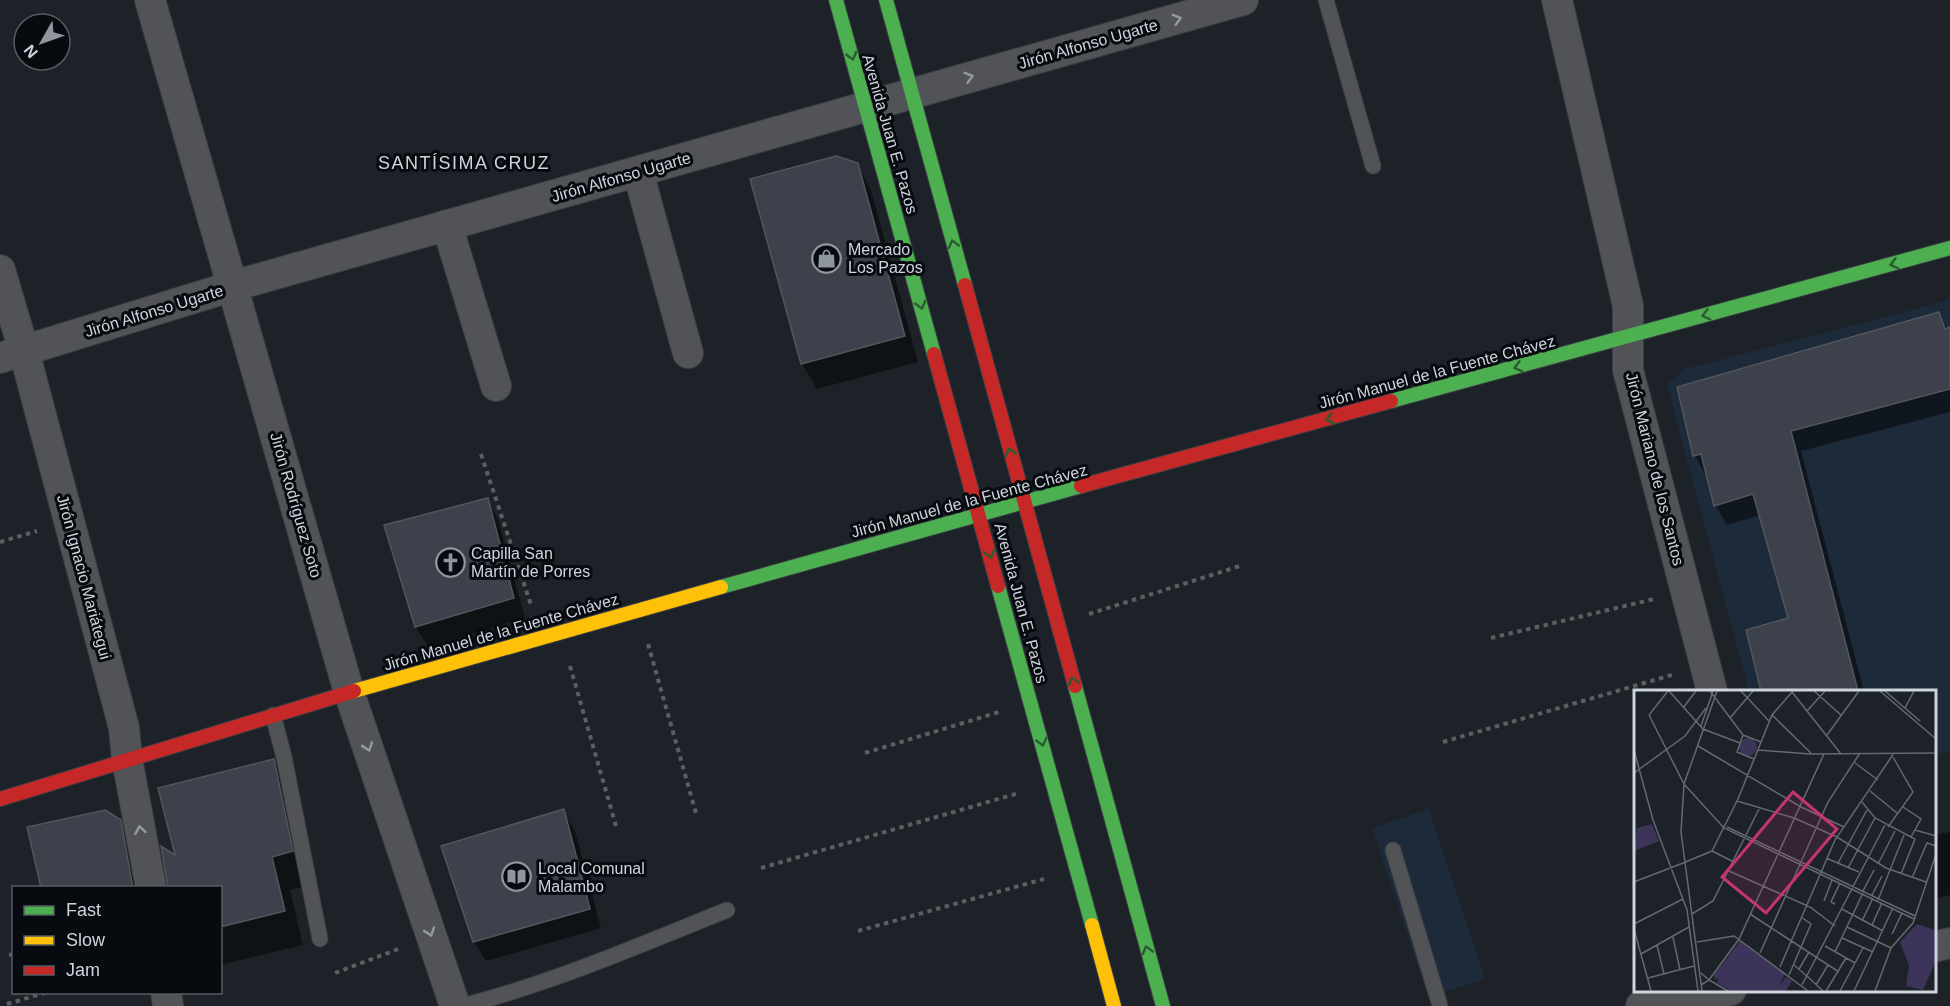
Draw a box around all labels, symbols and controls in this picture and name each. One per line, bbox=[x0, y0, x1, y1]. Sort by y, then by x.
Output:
north arrow bbox=[12, 12, 72, 72]
one-way arrow bbox=[1172, 13, 1182, 26]
street label: Jirón Alfonso Ugarte bbox=[1016, 16, 1160, 72]
text: N bbox=[21, 41, 41, 61]
one-way arrow bbox=[844, 51, 857, 61]
street label: Avenida Juan E. Pazos bbox=[859, 52, 921, 216]
one-way arrow bbox=[963, 72, 974, 84]
street label: Jirón Alfonso Ugarte bbox=[549, 149, 693, 205]
district label: SANTÍSIMA CRUZ bbox=[378, 153, 550, 173]
one-way arrow bbox=[948, 239, 961, 249]
place label: Mercado Los Pazos bbox=[848, 241, 923, 276]
shop icon: Mercado Los Pazos bbox=[811, 242, 843, 274]
one-way arrow bbox=[1889, 256, 1899, 269]
street label: Jirón Alfonso Ugarte bbox=[83, 282, 225, 340]
one-way arrow bbox=[914, 299, 926, 310]
one-way arrow bbox=[1701, 308, 1711, 320]
street label: Jirón Manuel de la Fuente Chávez bbox=[1317, 332, 1557, 412]
one-way arrow bbox=[1513, 360, 1523, 372]
street label: Jirón Mariano de los Santos bbox=[1623, 371, 1687, 567]
one-way arrow bbox=[1325, 412, 1335, 424]
street label: Jirón Rodríguez Soto bbox=[267, 430, 325, 580]
one-way arrow bbox=[1005, 447, 1017, 458]
street label: Jirón Manuel de la Fuente Chávez bbox=[849, 461, 1089, 541]
street label: Jirón Ignacio Mariátegui bbox=[54, 493, 114, 661]
street label: Avenida Juan E. Pazos bbox=[991, 521, 1051, 685]
place label: Capilla San Martín de Porres bbox=[471, 545, 590, 580]
church icon: Capilla San Martín de Porres bbox=[434, 546, 466, 578]
one-way arrow bbox=[983, 548, 995, 558]
street label: Jirón Manuel de la Fuente Chávez bbox=[382, 590, 620, 674]
one-way arrow bbox=[1067, 676, 1080, 686]
inset map bbox=[1634, 690, 1935, 991]
one-way arrow bbox=[1035, 736, 1047, 746]
one-way arrow bbox=[360, 741, 373, 752]
one-way arrow bbox=[134, 825, 147, 835]
place label: Local Comunal Malambo bbox=[538, 860, 645, 895]
library icon: Local Comunal Malambo bbox=[501, 861, 533, 893]
legend bbox=[12, 886, 222, 994]
text: Fast bbox=[66, 900, 101, 920]
one-way arrow bbox=[423, 926, 435, 937]
text: Slow bbox=[66, 930, 106, 950]
one-way arrow bbox=[1142, 945, 1154, 956]
text: Jam bbox=[66, 960, 100, 980]

